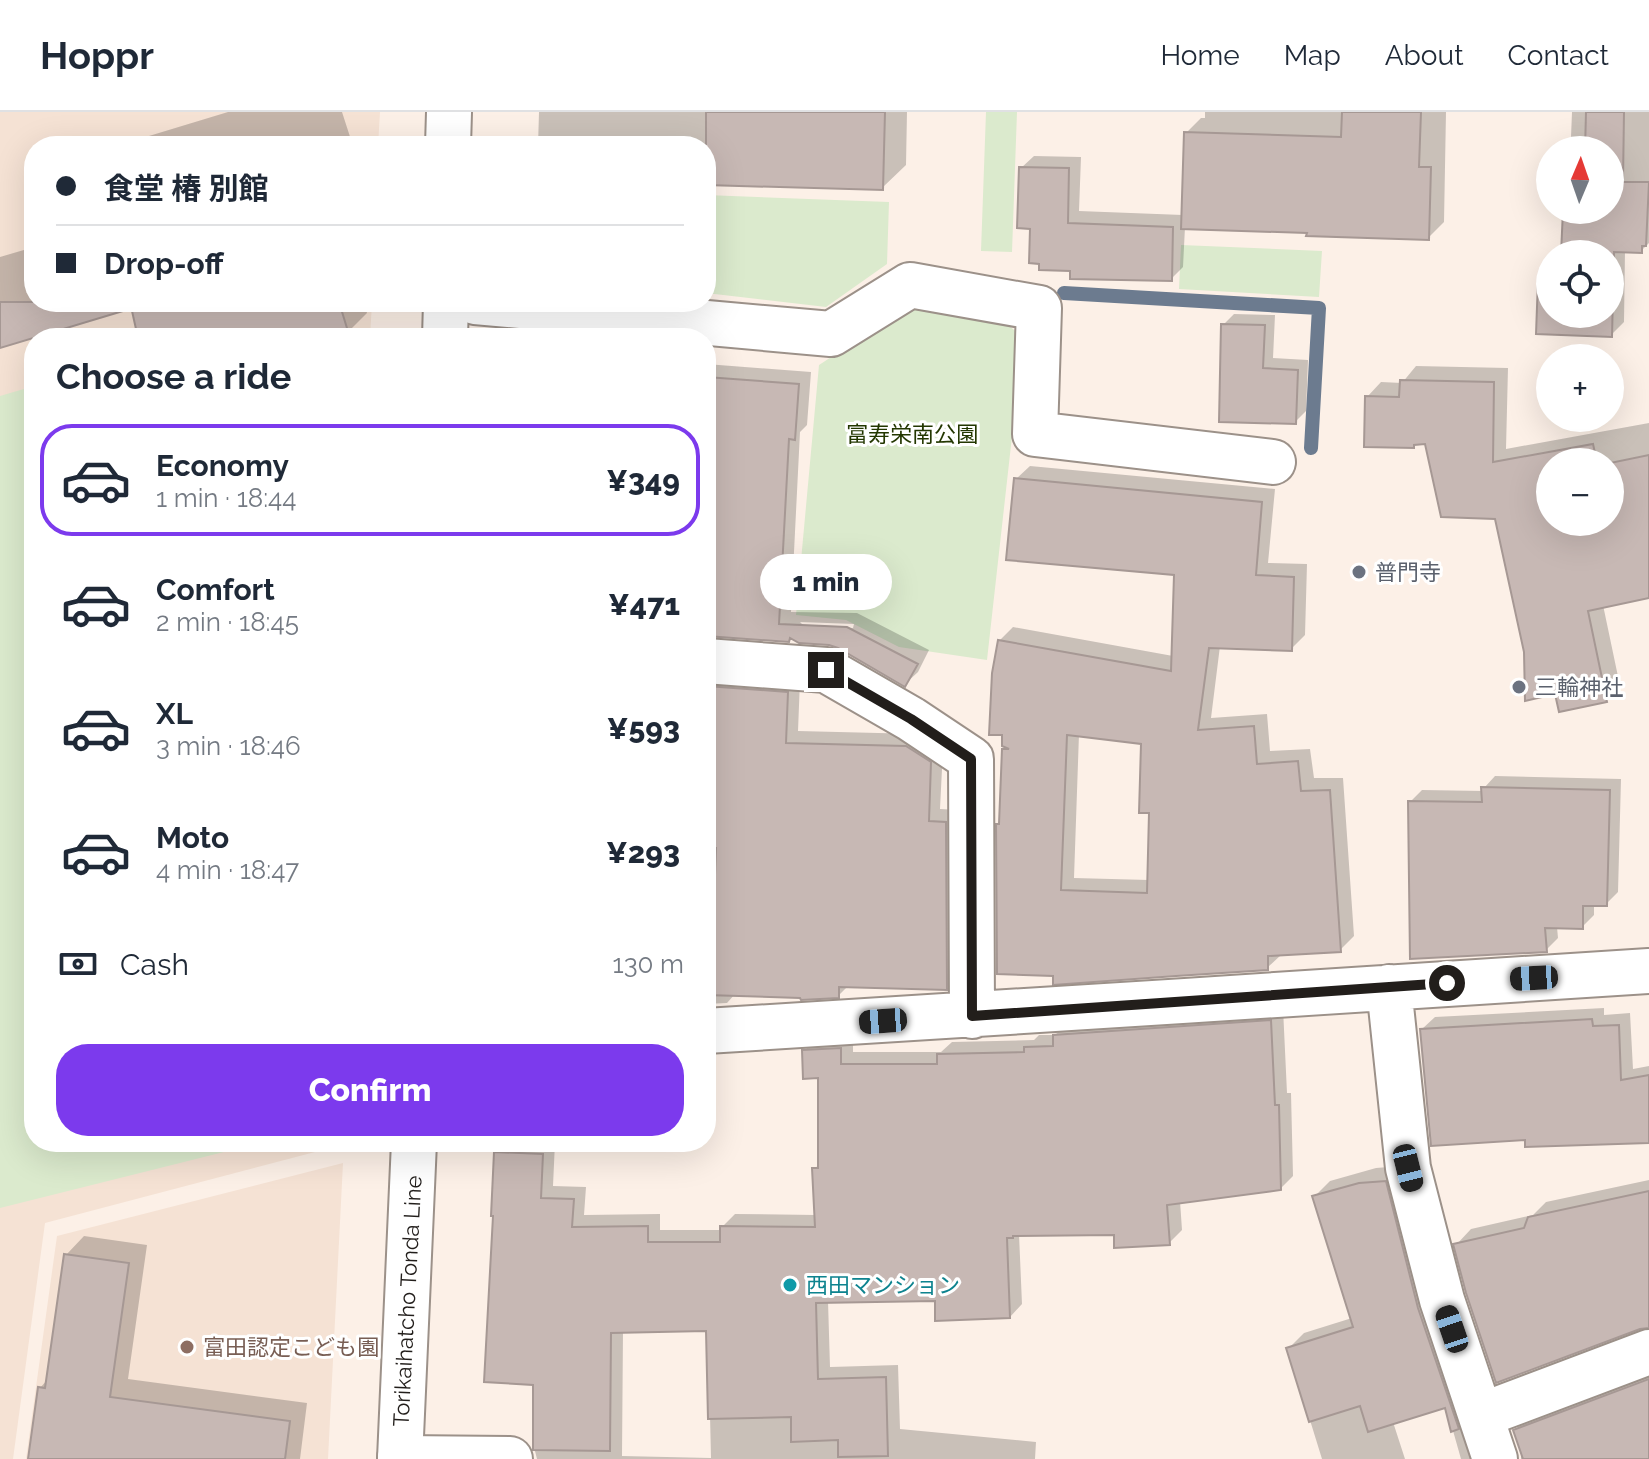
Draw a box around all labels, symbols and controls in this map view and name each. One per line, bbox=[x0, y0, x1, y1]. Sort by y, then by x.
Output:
text: Hoppr bbox=[40, 33, 154, 78]
text: Home bbox=[1160, 39, 1240, 72]
text: Map bbox=[1284, 39, 1341, 72]
text: About bbox=[1385, 39, 1464, 72]
text: Contact bbox=[1508, 39, 1609, 72]
north arrow bbox=[1536, 136, 1624, 224]
map controls bbox=[1536, 136, 1624, 536]
text: 食堂 椿 別館 bbox=[104, 171, 268, 206]
button: locate bbox=[1536, 240, 1624, 328]
text: Drop-off bbox=[104, 246, 224, 281]
button: + bbox=[1536, 344, 1624, 432]
text: Choose a ride bbox=[56, 355, 291, 397]
park label: 富寿栄南公園 bbox=[846, 421, 978, 447]
icon: car bbox=[60, 444, 132, 516]
text: Economy bbox=[156, 448, 289, 483]
button: − bbox=[1536, 448, 1624, 536]
text: ¥349 bbox=[606, 463, 680, 498]
text: 1 min · 18:44 bbox=[156, 483, 296, 513]
callout: 1 min bbox=[760, 554, 892, 610]
place label: 普門寺 bbox=[1375, 559, 1441, 585]
marker: 普門寺 bbox=[1350, 563, 1368, 581]
text: 1 min bbox=[793, 567, 859, 597]
icon: car bbox=[60, 568, 132, 640]
text: Comfort bbox=[156, 572, 275, 607]
text: ¥471 bbox=[608, 587, 680, 622]
text: 2 min · 18:45 bbox=[156, 607, 299, 637]
route end bbox=[808, 652, 844, 688]
place label: 三輪神社 bbox=[1535, 674, 1623, 700]
marker: 三輪神社 bbox=[1510, 678, 1528, 696]
icon: car bbox=[60, 692, 132, 764]
text: XL bbox=[156, 696, 193, 731]
text: ¥593 bbox=[607, 711, 680, 746]
text: 3 min · 18:46 bbox=[156, 731, 301, 761]
icon: car bbox=[60, 816, 132, 888]
text: Moto bbox=[156, 820, 229, 855]
text: ¥293 bbox=[606, 835, 680, 870]
text: 4 min · 18:47 bbox=[156, 855, 299, 885]
icon: cash bbox=[56, 942, 100, 986]
text: Cash bbox=[120, 947, 189, 982]
text: 130 m bbox=[613, 949, 684, 979]
route start bbox=[1429, 965, 1465, 1001]
car bbox=[1509, 965, 1559, 991]
car bbox=[858, 1007, 908, 1035]
button: Confirm bbox=[56, 1044, 684, 1136]
car bbox=[1391, 1142, 1425, 1194]
street label: Torikaihatcho Tonda Line bbox=[387, 1175, 427, 1427]
place label: 西田マンション bbox=[806, 1272, 960, 1298]
marker: 西田マンション bbox=[781, 1276, 799, 1294]
car bbox=[1433, 1302, 1471, 1356]
place label: 富田認定こども園 bbox=[203, 1334, 379, 1360]
marker: 富田認定こども園 bbox=[178, 1338, 196, 1356]

